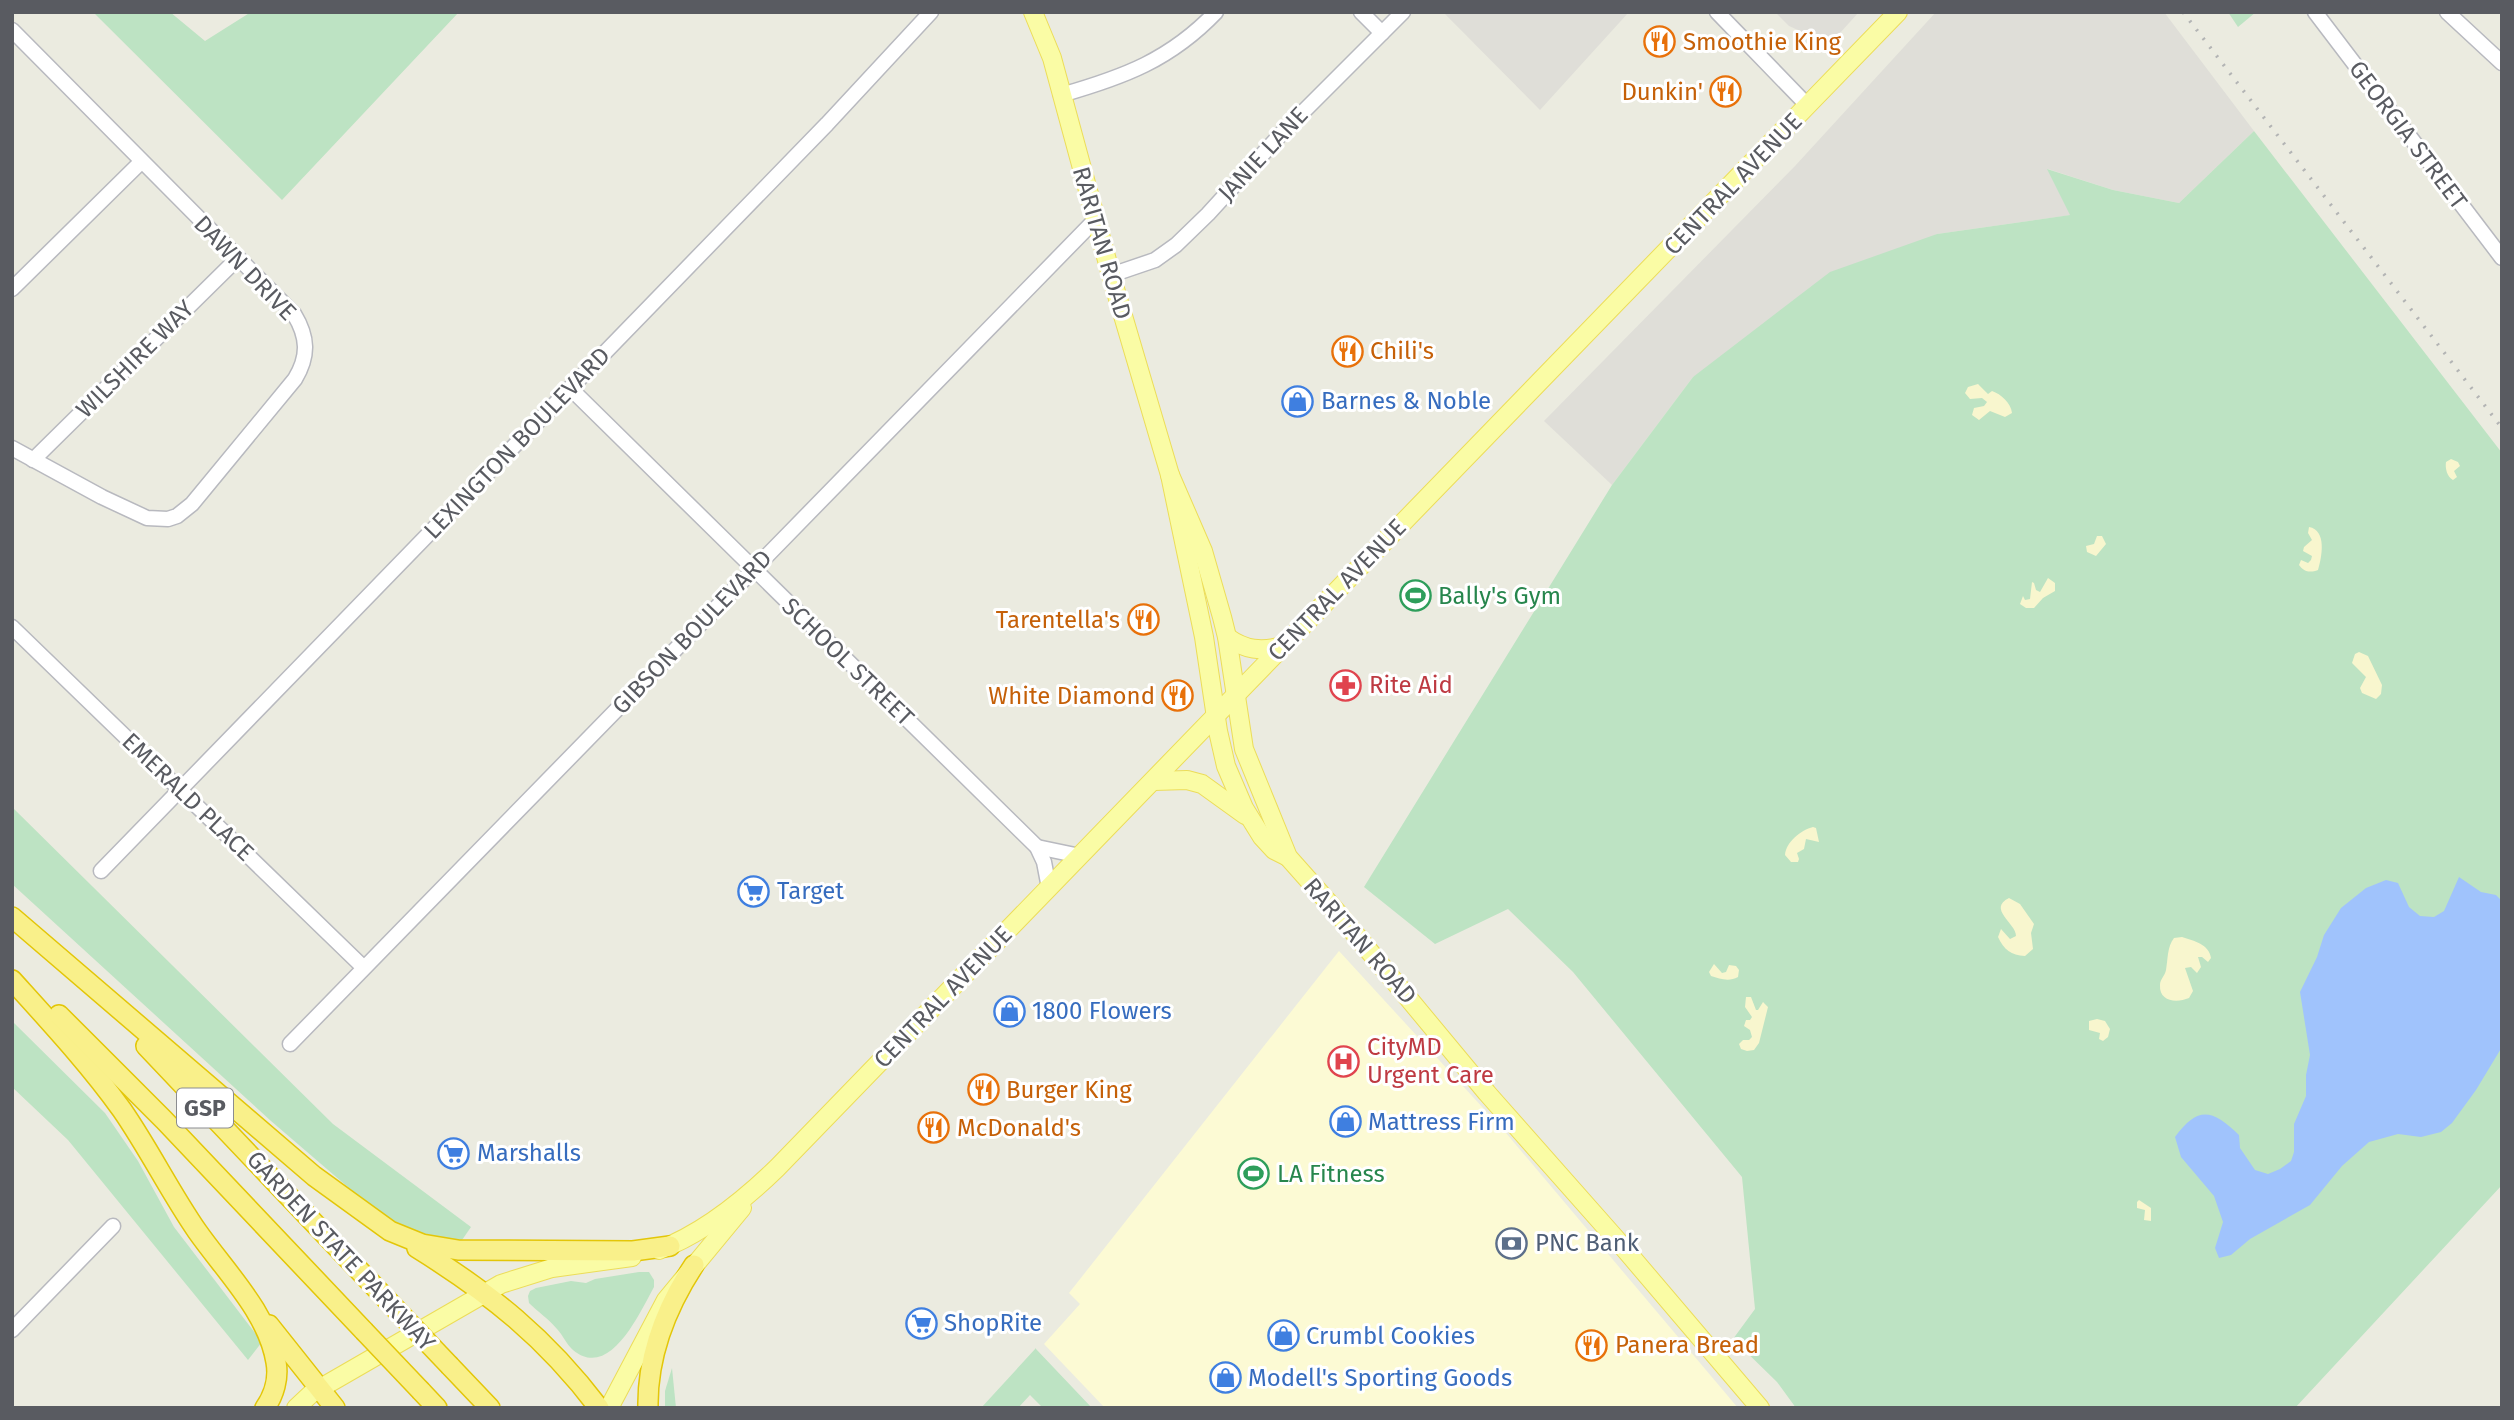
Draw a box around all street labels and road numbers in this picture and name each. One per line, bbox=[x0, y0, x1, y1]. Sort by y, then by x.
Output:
street label: GEORGIA STREET bbox=[2343, 55, 2473, 215]
street label: JANIE LANE bbox=[1212, 101, 1314, 207]
street label: CENTRAL AVENUE bbox=[1658, 107, 1808, 261]
street label: RARITAN ROAD bbox=[1067, 163, 1137, 323]
street label: DAWN DRIVE bbox=[188, 210, 302, 326]
street label: WILSHIRE WAY bbox=[71, 294, 200, 423]
street label: LEXINGTON BOULEVARD bbox=[418, 341, 616, 545]
street label: CENTRAL AVENUE bbox=[1262, 513, 1412, 667]
street label: GIBSON BOULEVARD bbox=[606, 544, 778, 720]
street label: SCHOOL STREET bbox=[776, 592, 920, 732]
street label: EMERALD PLACE bbox=[116, 727, 260, 867]
street label: RARITAN ROAD bbox=[1298, 872, 1422, 1010]
street label: CENTRAL AVENUE bbox=[868, 920, 1018, 1074]
road number: GSP bbox=[177, 1088, 233, 1128]
street label: GARDEN STATE PARKWAY bbox=[241, 1145, 441, 1357]

